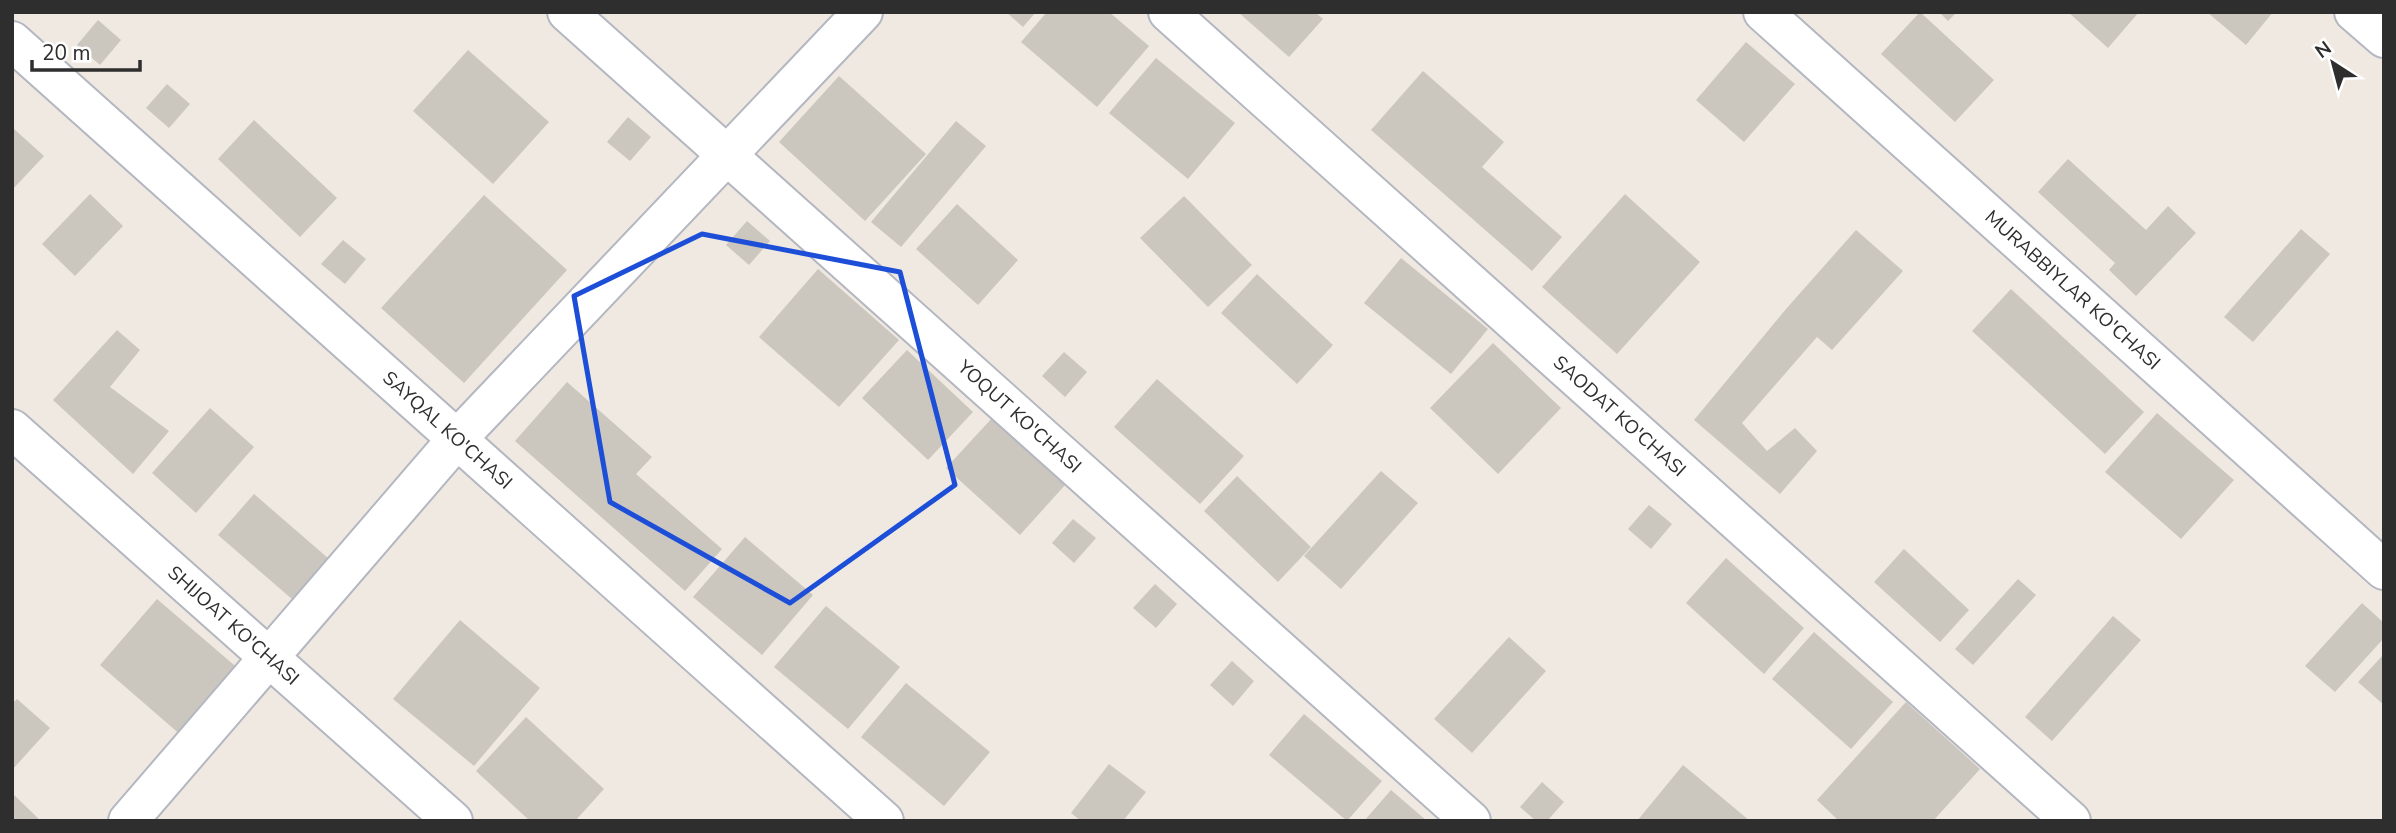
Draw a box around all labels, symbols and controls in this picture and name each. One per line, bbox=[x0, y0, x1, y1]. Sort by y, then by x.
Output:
scale bar bbox=[32, 28, 140, 72]
north arrow bbox=[2298, 28, 2368, 98]
text: N bbox=[2310, 35, 2337, 65]
text: 20 m bbox=[42, 39, 91, 67]
street label: MURABBIYLAR KO'CHASI bbox=[1979, 204, 2166, 376]
street label: SAODAT KO'CHASI bbox=[1547, 350, 1691, 483]
street label: YOQUT KO'CHASI bbox=[951, 354, 1087, 479]
street label: SAYQAL KO'CHASI bbox=[377, 365, 518, 495]
street label: SHIJOAT KO'CHASI bbox=[162, 560, 305, 691]

